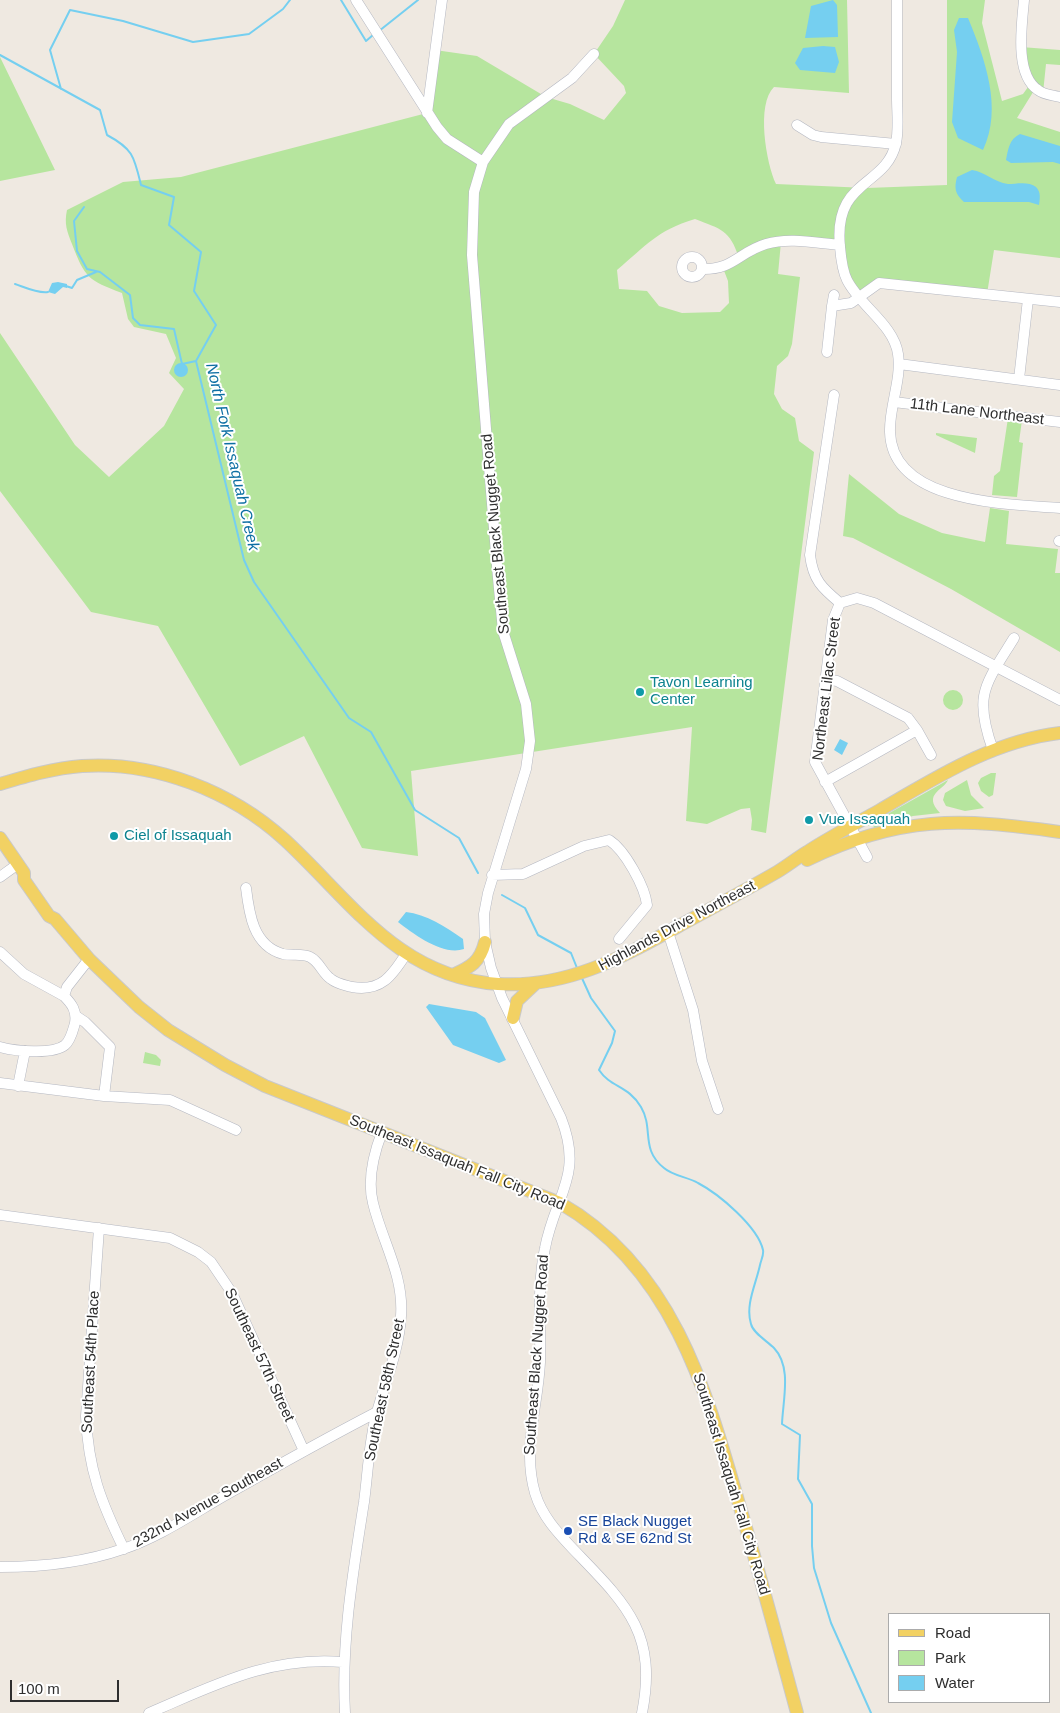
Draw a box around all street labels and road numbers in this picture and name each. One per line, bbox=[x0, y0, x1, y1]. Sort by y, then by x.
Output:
street label: 11th Lane Northeast bbox=[909, 395, 1045, 429]
street label: Southeast Black Nugget Road bbox=[478, 433, 514, 635]
street label: Northeast Lilac Street bbox=[809, 616, 845, 762]
street label: Highlands Drive Northeast bbox=[595, 877, 759, 975]
street label: Southeast Issaquah Fall City Road bbox=[347, 1111, 567, 1215]
street label: Southeast Black Nugget Road bbox=[521, 1254, 553, 1456]
street label: Southeast 57th Street bbox=[220, 1285, 298, 1425]
street label: Southeast 54th Place bbox=[78, 1290, 104, 1434]
street label: Southeast 58th Street bbox=[361, 1317, 409, 1463]
street label: Southeast Issaquah Fall City Road bbox=[689, 1371, 773, 1597]
street label: 232nd Avenue Southeast bbox=[130, 1454, 286, 1552]

